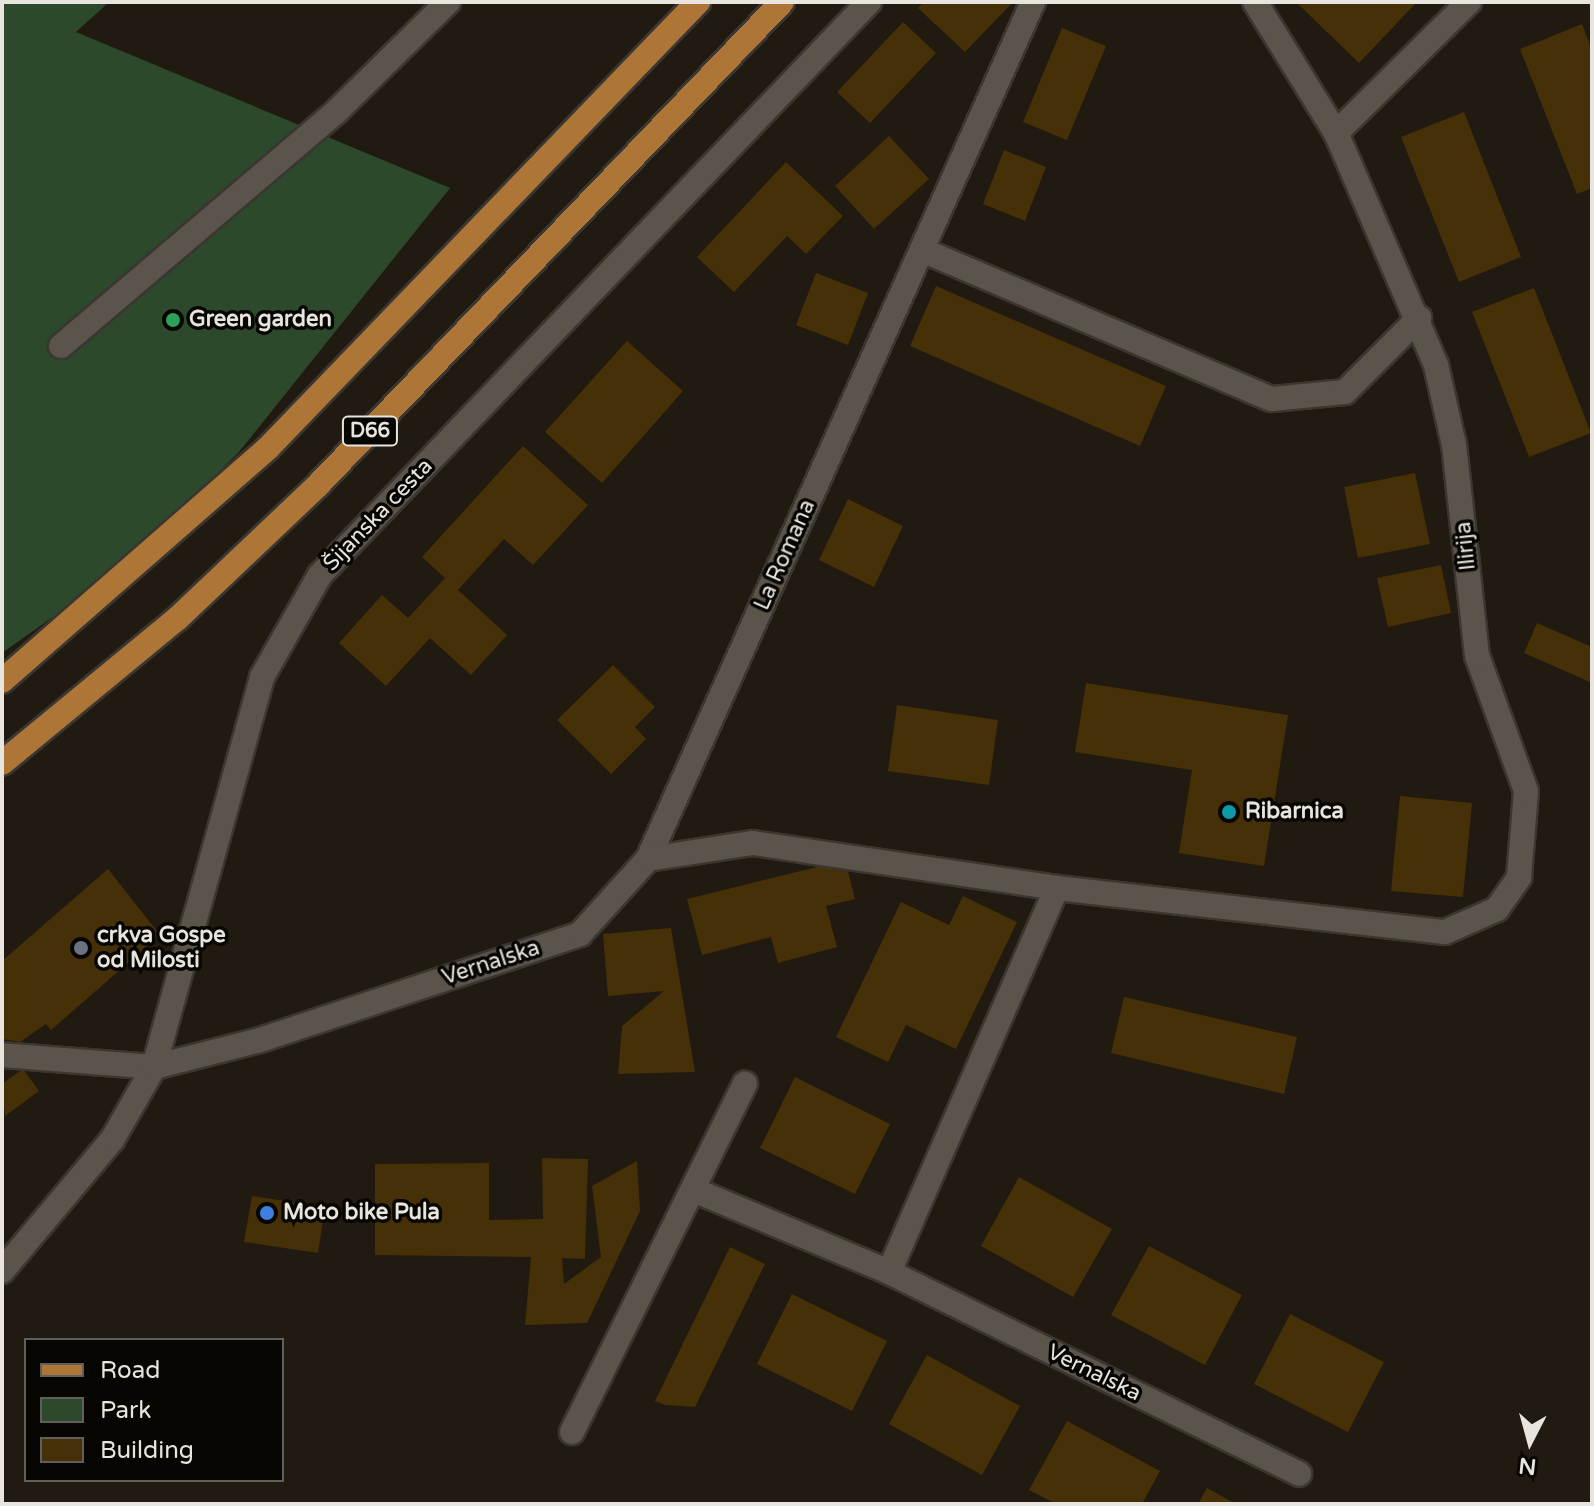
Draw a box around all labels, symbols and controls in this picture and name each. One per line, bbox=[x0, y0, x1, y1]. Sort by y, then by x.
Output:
place label: Green garden bbox=[189, 307, 332, 333]
marker: Green garden bbox=[164, 311, 182, 329]
road number: D66 bbox=[340, 415, 400, 447]
street label: Šijanska cesta bbox=[318, 453, 438, 577]
street label: La Romana bbox=[749, 496, 821, 614]
street label: Ilirija bbox=[1450, 520, 1482, 572]
place label: Ribarnica bbox=[1245, 799, 1344, 825]
marker: Ribarnica bbox=[1220, 803, 1238, 821]
place label: crkva Gospe od Milosti bbox=[97, 922, 226, 974]
street label: Vernalska bbox=[439, 935, 543, 991]
marker: crkva Gospe od Milosti bbox=[72, 939, 90, 957]
place label: Moto bike Pula bbox=[283, 1200, 440, 1226]
marker: Moto bike Pula bbox=[258, 1204, 276, 1222]
legend bbox=[24, 1338, 284, 1482]
street label: Vernalska bbox=[1043, 1339, 1145, 1407]
text: Road bbox=[100, 1356, 160, 1385]
text: Park bbox=[100, 1396, 151, 1425]
north arrow bbox=[1490, 1402, 1570, 1482]
text: Building bbox=[100, 1436, 194, 1465]
text: N bbox=[1517, 1452, 1538, 1480]

